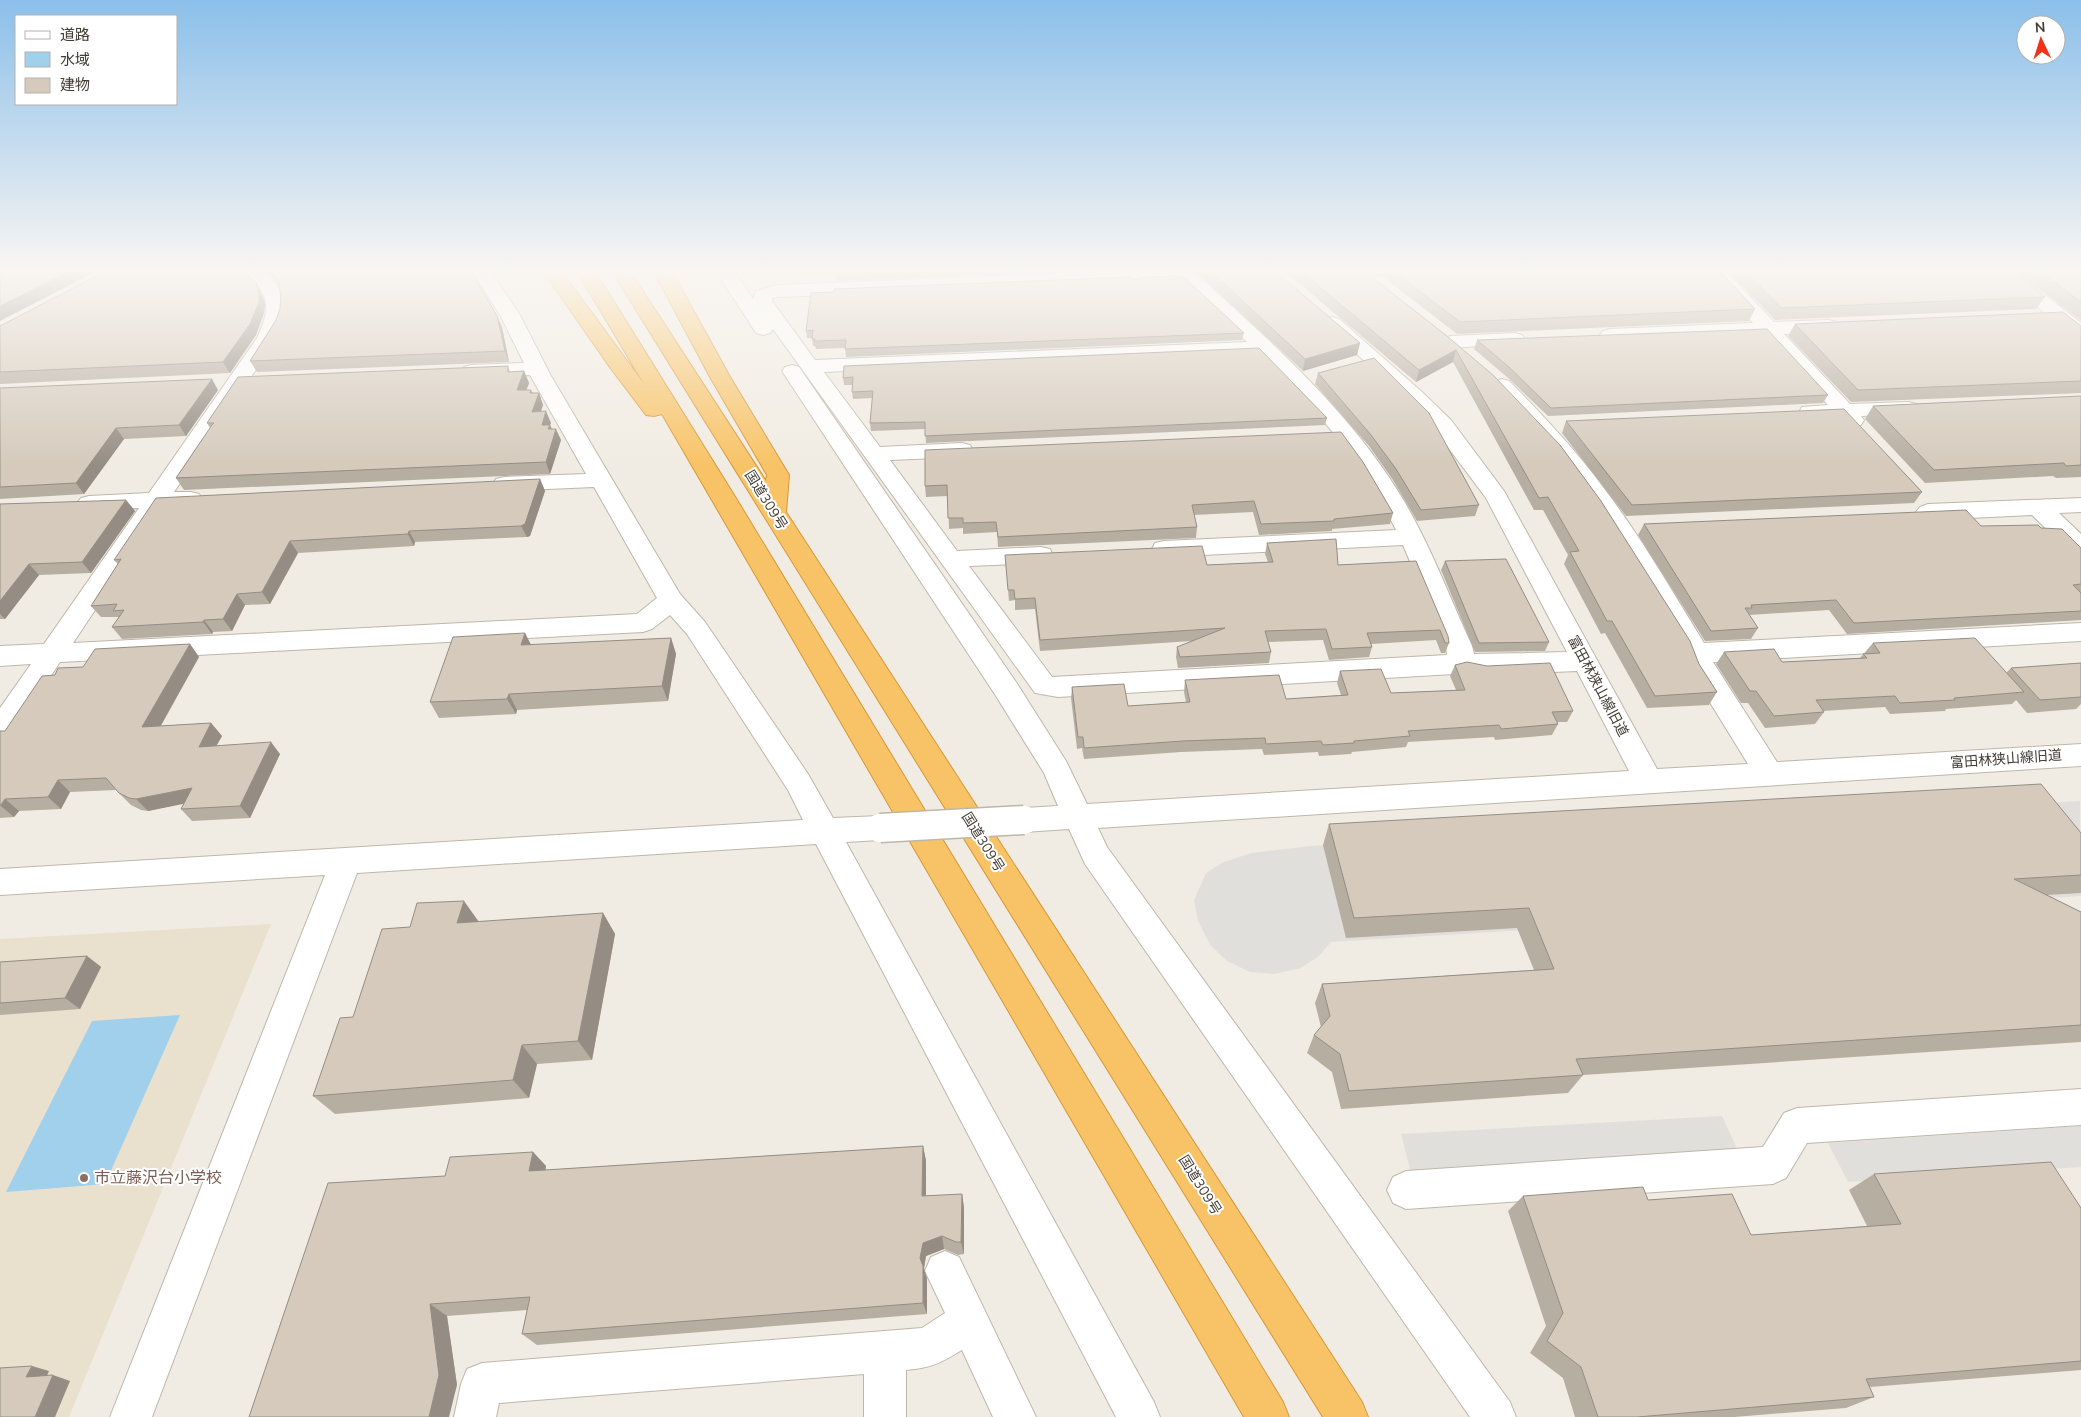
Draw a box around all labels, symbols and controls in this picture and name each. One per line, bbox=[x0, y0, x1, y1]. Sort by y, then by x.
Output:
legend bbox=[15, 15, 178, 105]
north arrow bbox=[2016, 15, 2066, 65]
text: N bbox=[2034, 18, 2046, 37]
text: 道路 bbox=[60, 25, 90, 45]
text: 水域 bbox=[60, 50, 90, 70]
text: 建物 bbox=[60, 75, 90, 95]
street label: 国道309号 bbox=[740, 466, 792, 534]
street label: 富田林狭山線旧道 bbox=[1563, 632, 1633, 740]
street label: 富田林狭山線旧道 bbox=[1949, 746, 2063, 772]
street label: 国道309号 bbox=[957, 808, 1009, 876]
street label: 国道309号 bbox=[1174, 1151, 1226, 1219]
place label: 市立藤沢台小学校 bbox=[94, 1167, 222, 1189]
marker: 市立藤沢台小学校 bbox=[78, 1172, 90, 1184]

